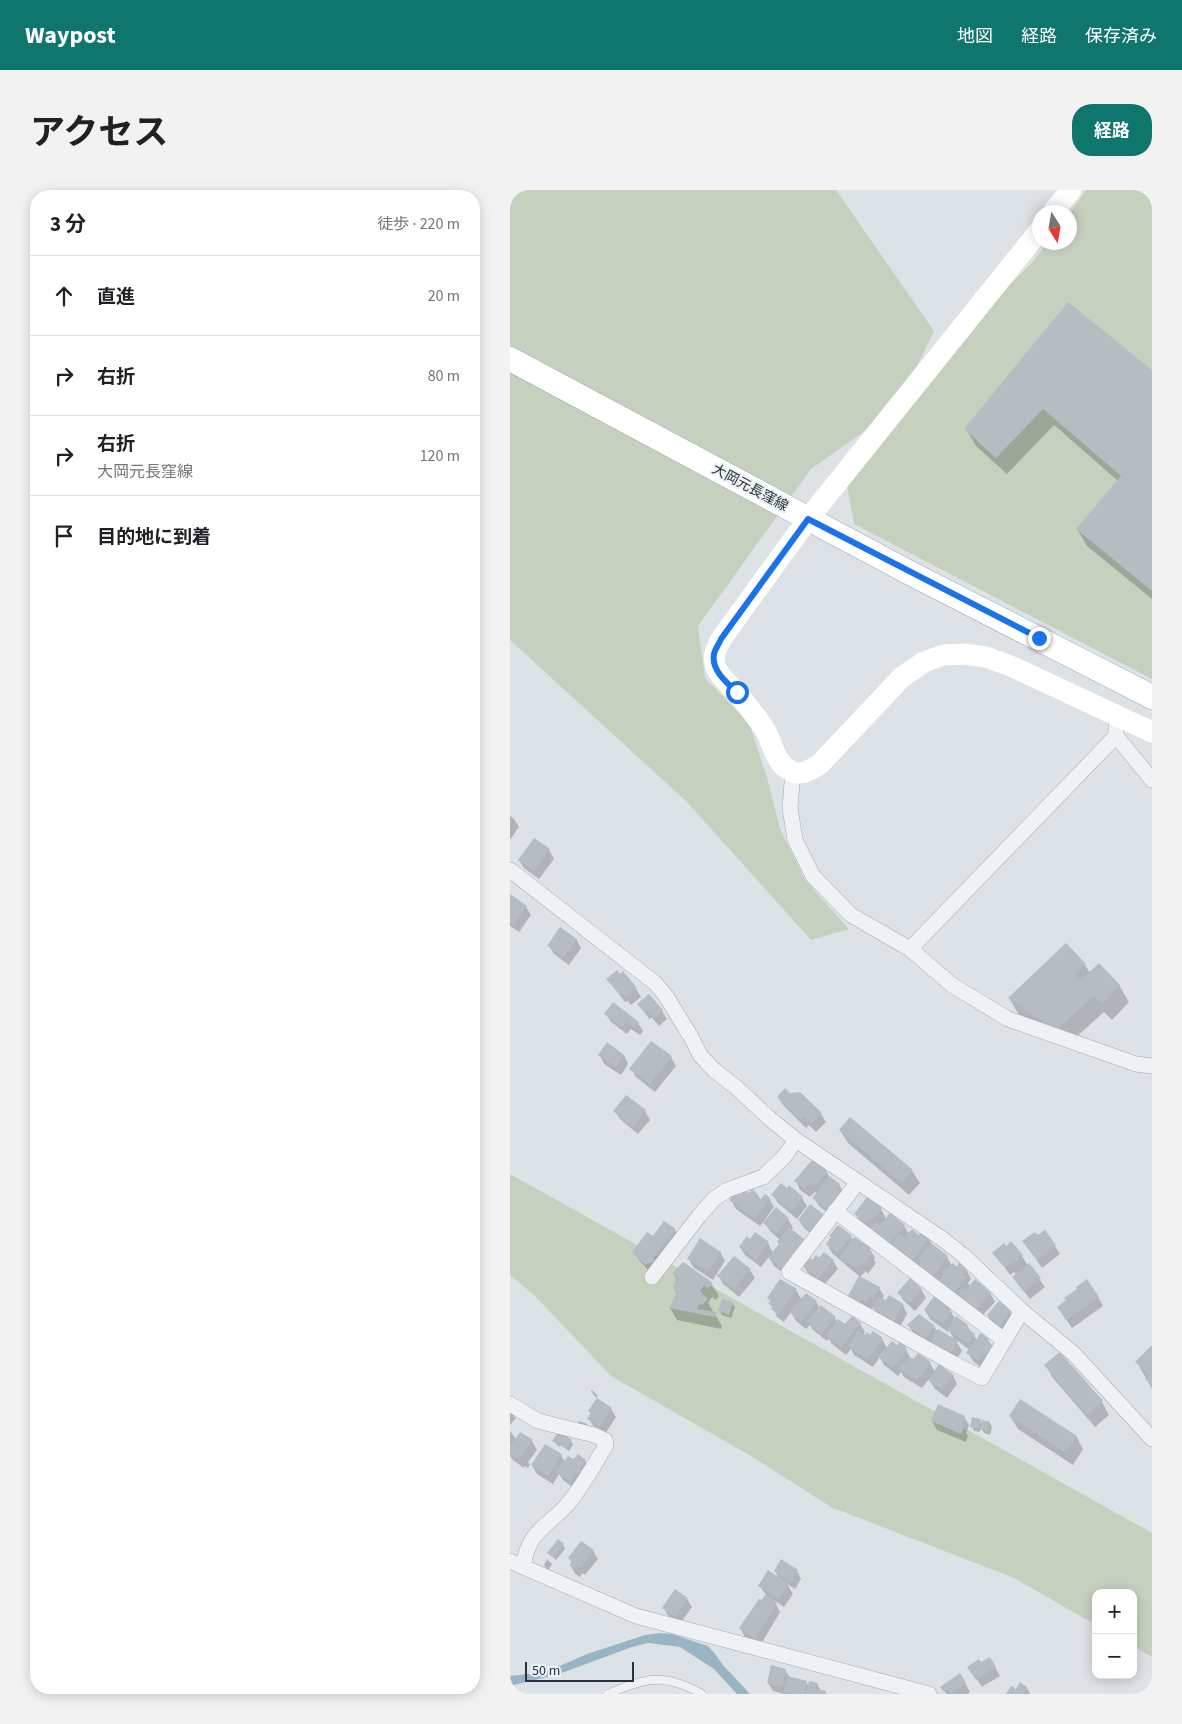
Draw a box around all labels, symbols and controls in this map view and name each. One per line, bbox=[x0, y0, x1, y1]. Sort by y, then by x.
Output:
text: Waypost bbox=[25, 18, 116, 53]
text: 地図 bbox=[957, 24, 993, 49]
text: 経路 bbox=[1021, 24, 1057, 49]
text: 保存済み bbox=[1085, 24, 1157, 49]
button: 経路 bbox=[1072, 104, 1152, 156]
text: アクセス bbox=[30, 108, 168, 158]
north arrow bbox=[1032, 205, 1077, 250]
text: 3 分 bbox=[50, 209, 86, 239]
text: 徒歩 · 220 m bbox=[377, 213, 460, 235]
icon: ahead bbox=[50, 282, 78, 310]
text: 直進 bbox=[97, 284, 135, 311]
text: 20 m bbox=[428, 285, 460, 307]
icon: right bbox=[50, 362, 78, 390]
text: 右折 bbox=[97, 364, 135, 391]
text: 80 m bbox=[428, 365, 460, 387]
text: 右折 bbox=[97, 431, 135, 458]
icon: right bbox=[50, 442, 78, 470]
text: 120 m bbox=[420, 445, 460, 467]
street label: 大岡元長窪線 bbox=[708, 459, 792, 517]
text: 大岡元長窪線 bbox=[97, 461, 193, 483]
icon: arrive bbox=[50, 522, 78, 550]
text: 目的地に到着 bbox=[97, 524, 211, 551]
route end bbox=[1028, 627, 1051, 650]
route start bbox=[726, 681, 749, 704]
map controls bbox=[1092, 1589, 1137, 1679]
button: + bbox=[1092, 1589, 1137, 1634]
button: − bbox=[1092, 1634, 1137, 1679]
scale bar bbox=[525, 1659, 634, 1682]
text: 50 m bbox=[532, 1661, 560, 1681]

